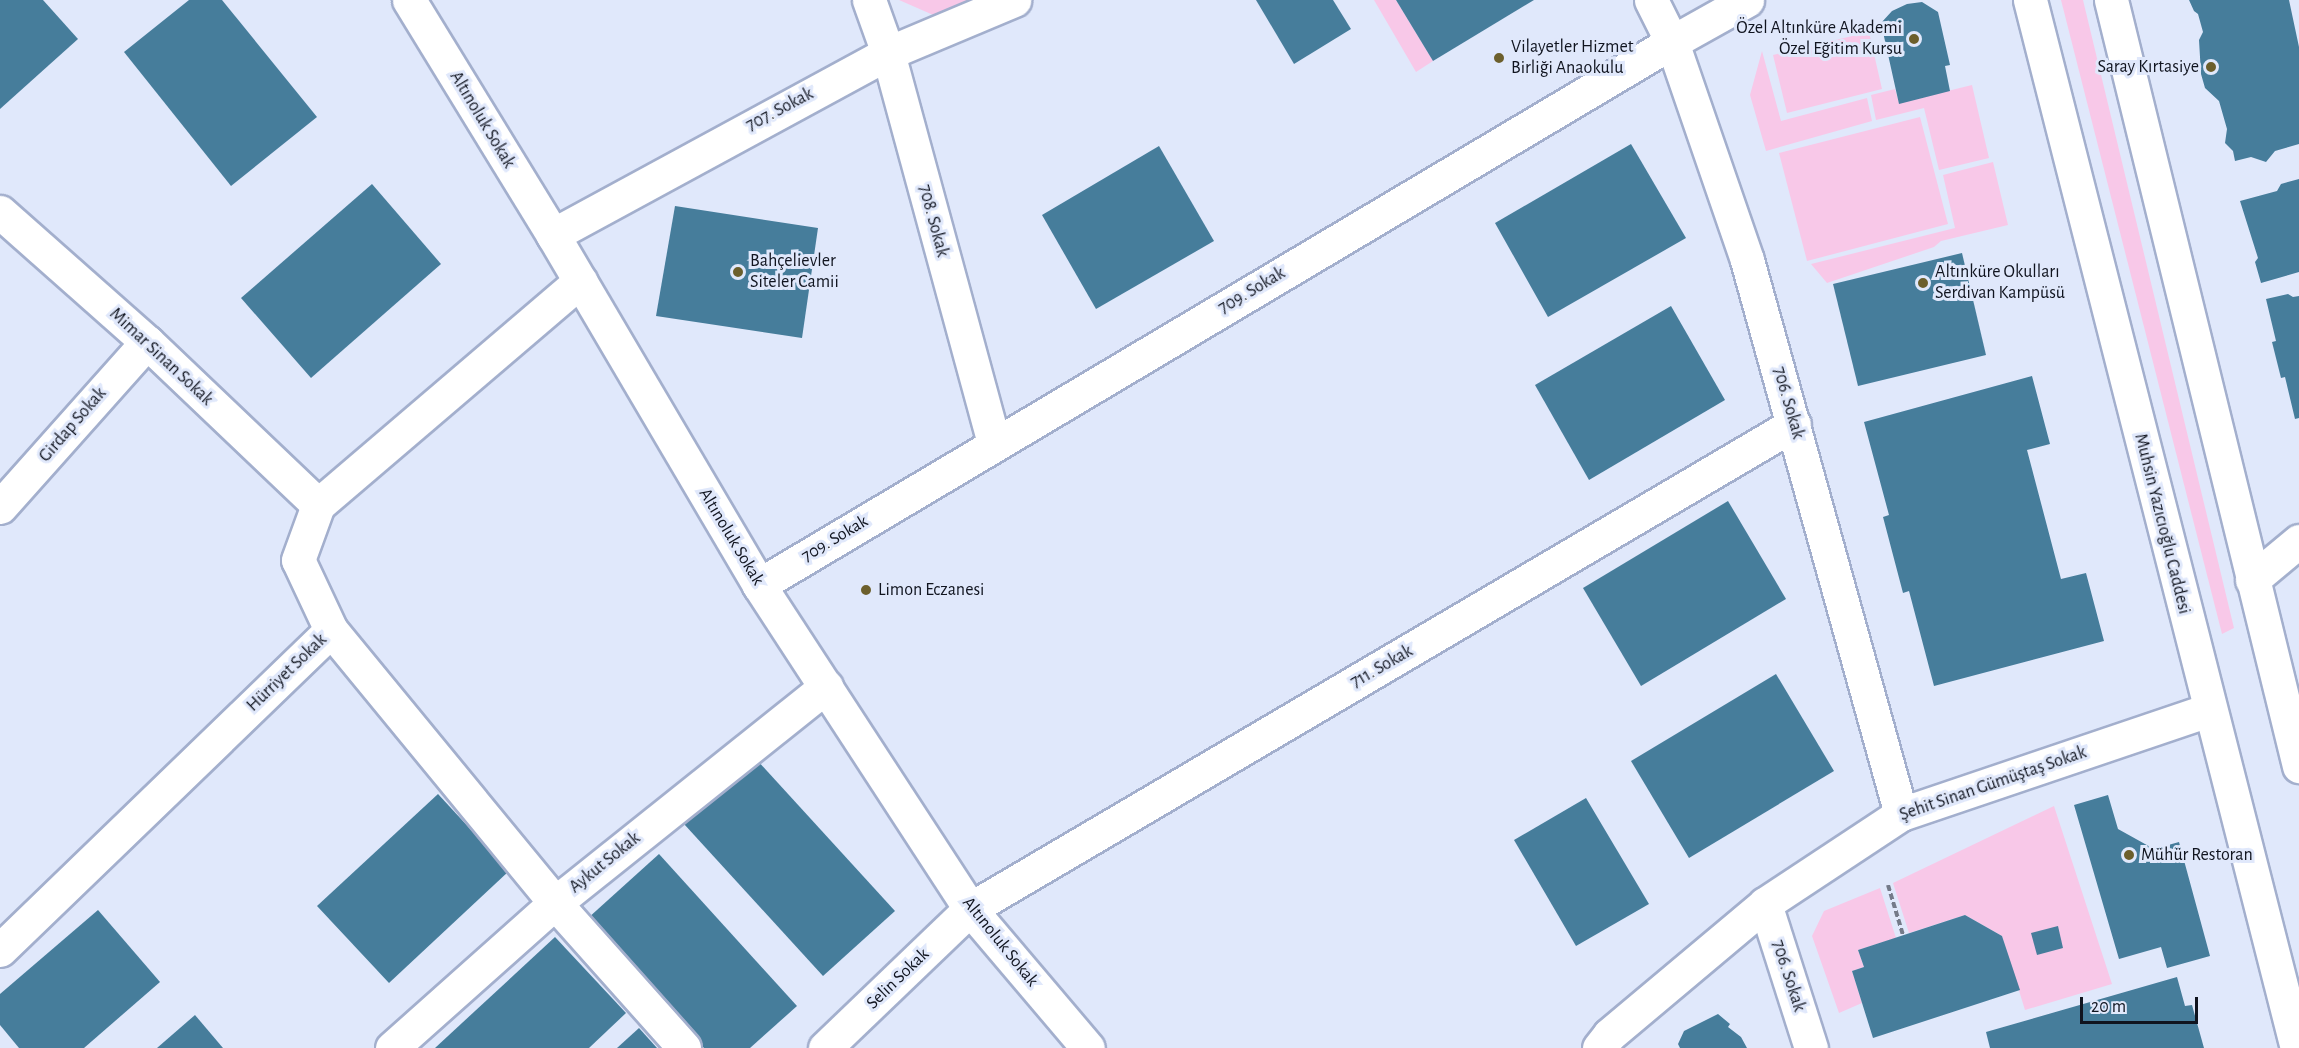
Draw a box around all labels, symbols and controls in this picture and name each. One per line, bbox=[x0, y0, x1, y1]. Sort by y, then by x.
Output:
place label: Özel Altınküre Akademi Özel Eğitim Kursu bbox=[1736, 18, 1902, 60]
marker: Özel Altınküre Akademi Özel Eğitim Kursu bbox=[1907, 32, 1921, 46]
place label: Vilayetler Hizmet Birliği Anaokulu bbox=[1511, 37, 1634, 80]
marker: Vilayetler Hizmet Birliği Anaokulu bbox=[1492, 51, 1506, 65]
place label: Saray Kırtasiye bbox=[2098, 56, 2199, 78]
marker: Saray Kırtasiye bbox=[2204, 60, 2218, 74]
street label: Altınoluk Sokak bbox=[445, 68, 519, 172]
street label: 707. Sokak bbox=[743, 83, 817, 137]
street label: 708. Sokak bbox=[913, 182, 953, 260]
place label: Bahçelievler Siteler Camii bbox=[750, 251, 839, 294]
place label: Altınküre Okulları Serdivan Kampüsü bbox=[1935, 262, 2065, 304]
street label: 709. Sokak bbox=[1215, 263, 1289, 319]
marker: Bahçelievler Siteler Camii bbox=[731, 265, 745, 279]
marker: Altınküre Okulları Serdivan Kampüsü bbox=[1916, 276, 1930, 290]
street label: Mimar Sinan Sokak bbox=[105, 303, 217, 411]
street label: 706. Sokak bbox=[1767, 365, 1809, 441]
street label: Girdap Sokak bbox=[35, 383, 111, 467]
street label: Muhsin Yazıcıoğlu Caddesi bbox=[2129, 432, 2195, 616]
street label: Altınoluk Sokak bbox=[694, 485, 768, 589]
street label: 709. Sokak bbox=[798, 511, 872, 567]
place label: Limon Eczanesi bbox=[878, 579, 984, 601]
marker: Limon Eczanesi bbox=[859, 583, 873, 597]
street label: Hürriyet Sokak bbox=[242, 629, 332, 717]
street label: 711. Sokak bbox=[1347, 641, 1417, 693]
street label: Şehit Sinan Gümüştaş Sokak bbox=[1897, 742, 2089, 826]
street label: Aykut Sokak bbox=[565, 828, 645, 898]
place label: Mühür Restoran bbox=[2141, 844, 2253, 866]
marker: Mühür Restoran bbox=[2122, 848, 2136, 862]
street label: Altınoluk Sokak bbox=[957, 893, 1043, 991]
street label: 706. Sokak bbox=[1766, 938, 1810, 1014]
street label: Selin Sokak bbox=[862, 944, 934, 1014]
scale bar bbox=[2083, 985, 2202, 1023]
text: 20 m bbox=[2091, 998, 2126, 1016]

